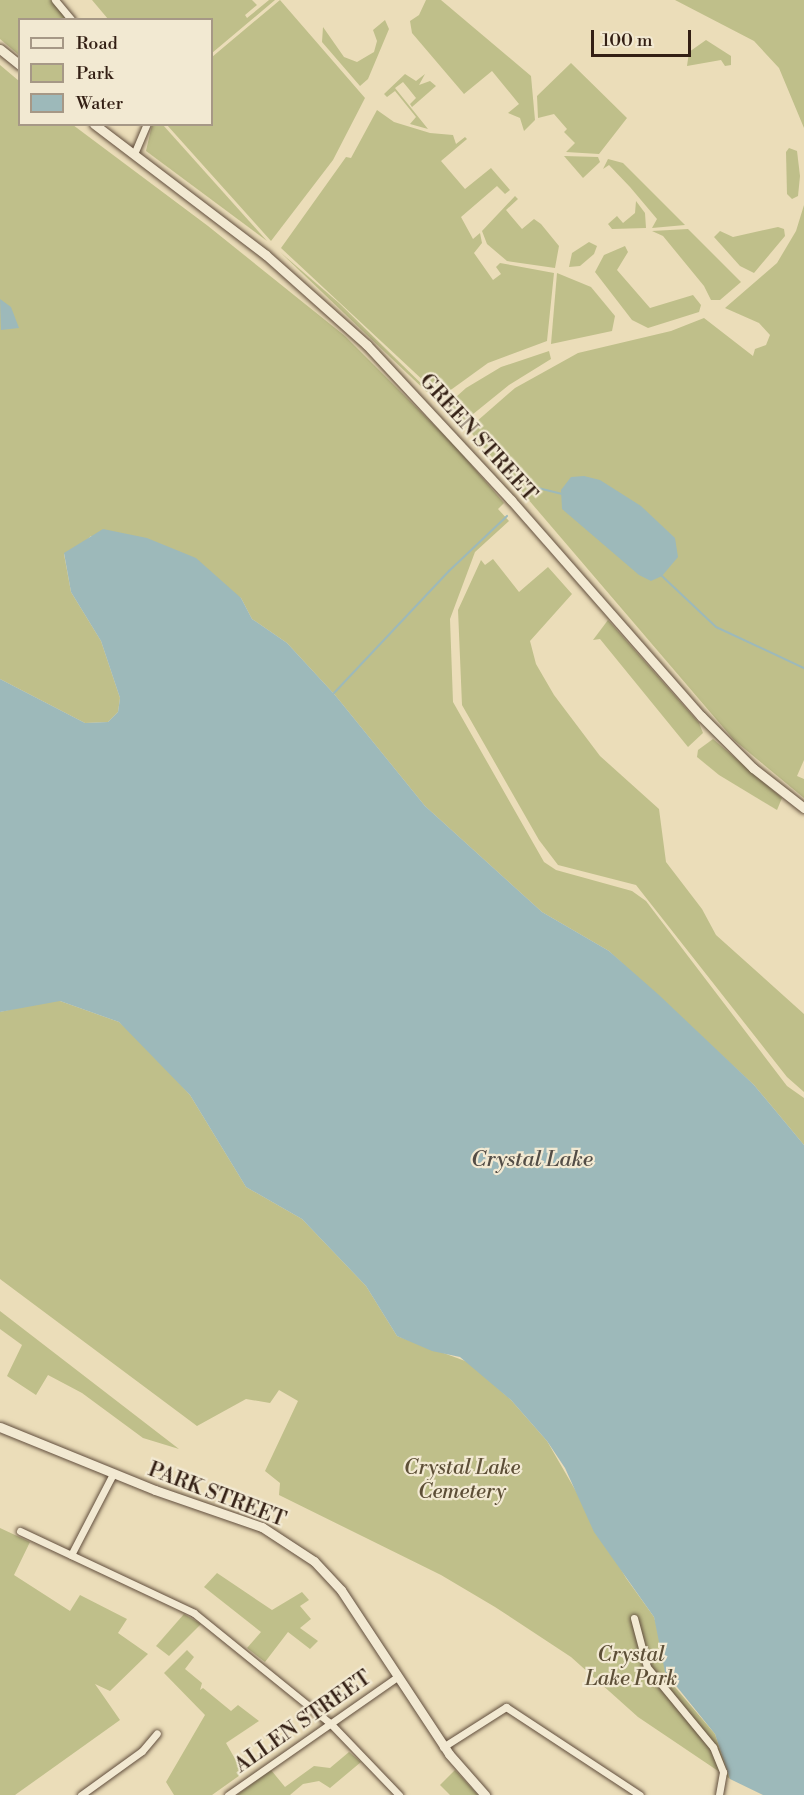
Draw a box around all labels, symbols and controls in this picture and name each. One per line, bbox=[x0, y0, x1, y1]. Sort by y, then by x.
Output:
legend bbox=[18, 18, 213, 126]
scale bar bbox=[594, 18, 694, 56]
text: 100 m bbox=[602, 29, 653, 52]
text: Road bbox=[76, 32, 118, 55]
text: Park bbox=[76, 62, 113, 85]
text: Water bbox=[76, 92, 123, 115]
street label: GREEN STREET bbox=[414, 369, 542, 507]
water label: Crystal Lake bbox=[471, 1147, 593, 1173]
park label: Crystal Lake Cemetery bbox=[404, 1455, 520, 1505]
street label: PARK STREET bbox=[144, 1457, 290, 1533]
park label: Crystal Lake Park bbox=[585, 1642, 677, 1692]
street label: ALLEN STREET bbox=[230, 1665, 376, 1779]

